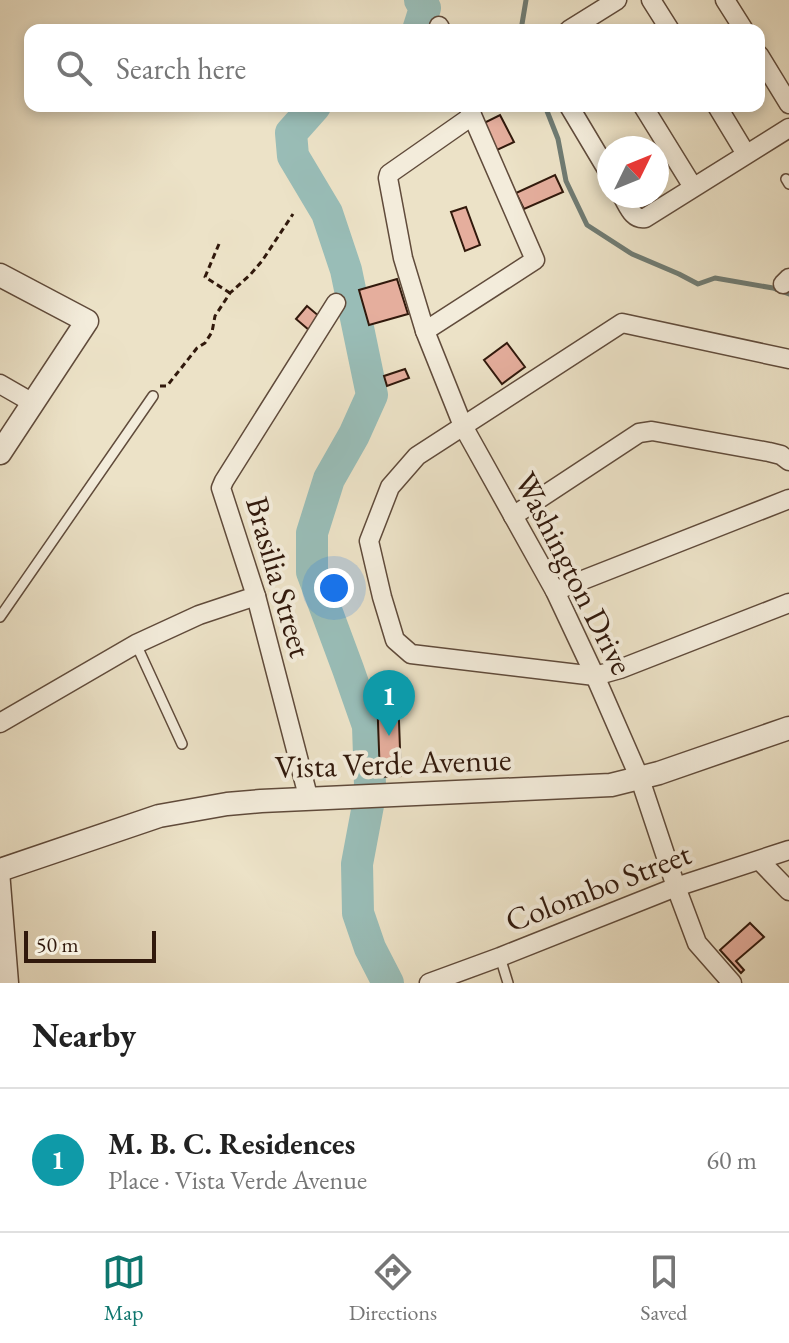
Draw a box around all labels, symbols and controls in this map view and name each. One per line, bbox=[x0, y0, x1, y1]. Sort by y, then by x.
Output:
search box bbox=[24, 24, 765, 112]
icon: search bbox=[52, 46, 96, 90]
text: Search here bbox=[116, 49, 246, 88]
north arrow bbox=[597, 136, 669, 208]
street label: Washington Drive bbox=[505, 465, 643, 681]
street label: Brasilia Street bbox=[236, 492, 322, 662]
your location bbox=[314, 568, 354, 608]
pin: 1 bbox=[363, 670, 415, 736]
street label: Vista Verde Avenue bbox=[274, 738, 512, 788]
street label: Colombo Street bbox=[499, 832, 697, 942]
scale bar bbox=[24, 927, 156, 963]
text: 50 m bbox=[36, 930, 79, 959]
text: Nearby bbox=[32, 1013, 136, 1057]
text: M. B. C. Residences bbox=[108, 1124, 355, 1163]
text: 1 bbox=[51, 1143, 65, 1177]
text: 60 m bbox=[707, 1143, 757, 1177]
text: Place · Vista Verde Avenue bbox=[108, 1163, 367, 1197]
tab: Map bbox=[102, 1250, 146, 1327]
tab: Directions bbox=[349, 1250, 437, 1327]
tab: Saved bbox=[640, 1250, 687, 1327]

